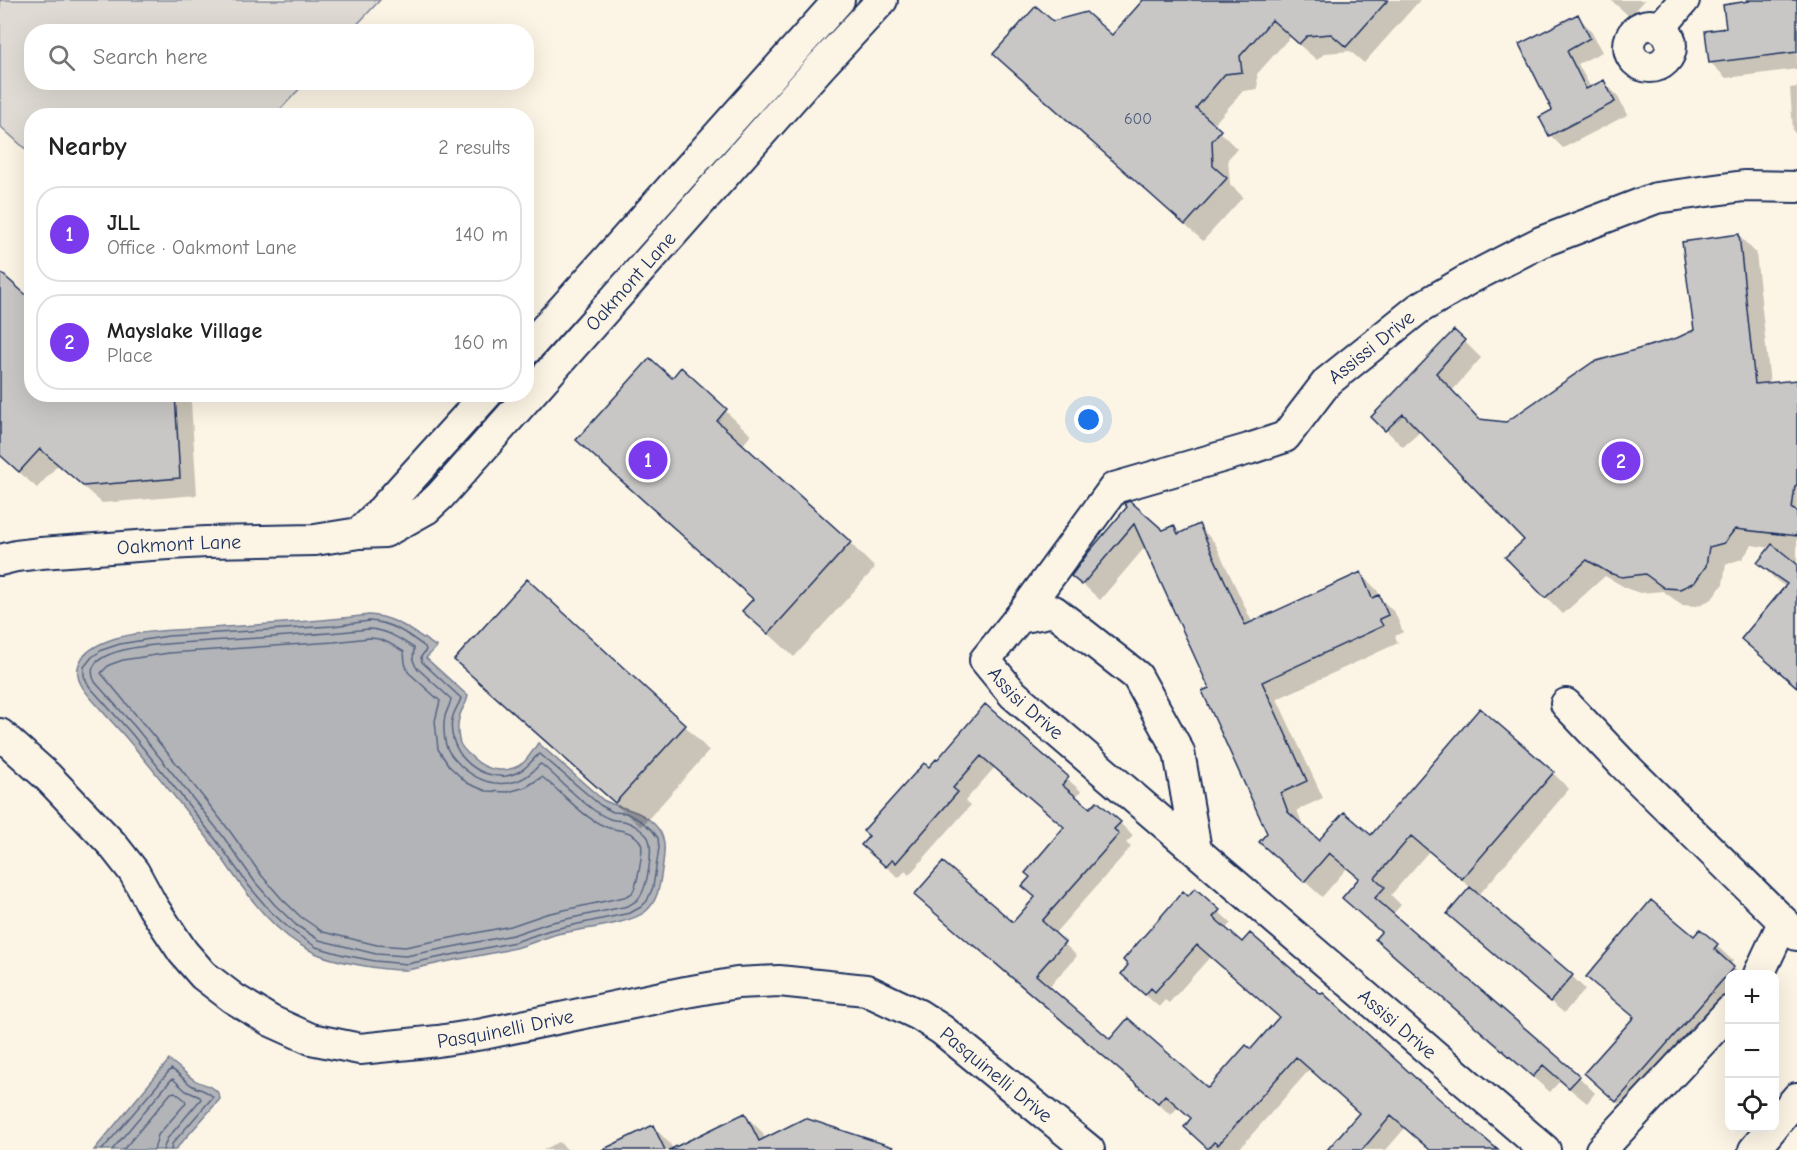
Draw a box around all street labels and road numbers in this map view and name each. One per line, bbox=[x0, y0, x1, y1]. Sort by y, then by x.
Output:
street label: Oakmont Lane bbox=[581, 227, 680, 335]
street label: Assissi Drive bbox=[1323, 305, 1419, 388]
street label: Oakmont Lane bbox=[116, 530, 241, 559]
street label: Assisi Drive bbox=[984, 662, 1069, 744]
street label: Assisi Drive bbox=[1354, 984, 1441, 1063]
street label: Pasquinelli Drive bbox=[436, 1004, 575, 1052]
street label: Pasquinelli Drive bbox=[936, 1022, 1057, 1127]

